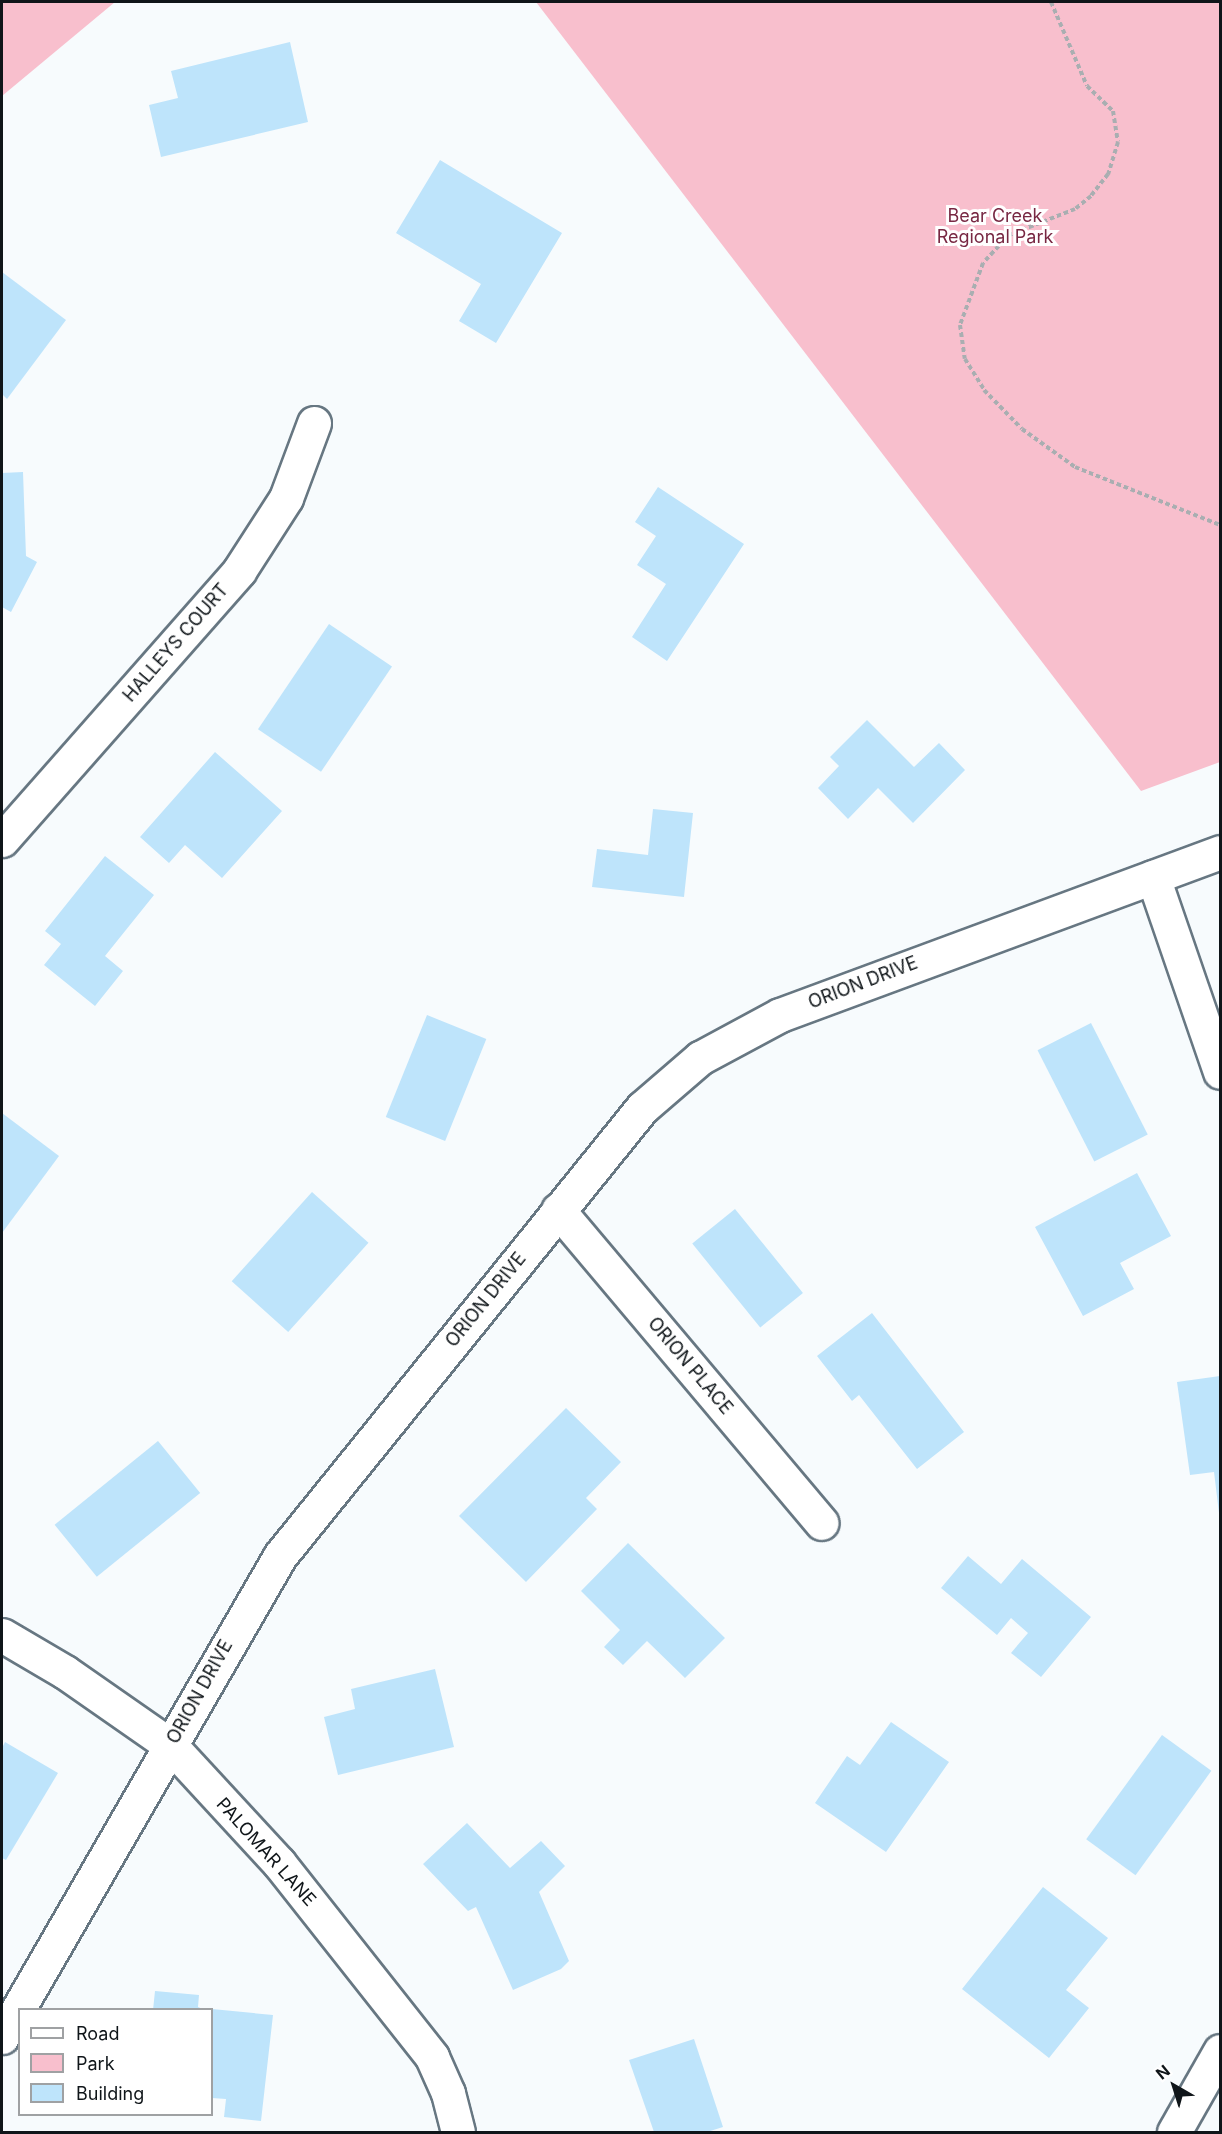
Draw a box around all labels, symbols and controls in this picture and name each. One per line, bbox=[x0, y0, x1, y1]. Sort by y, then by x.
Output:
park label: Bear Creek Regional Park bbox=[937, 206, 1053, 248]
street label: HALLEYS COURT bbox=[119, 580, 233, 706]
street label: ORION DRIVE bbox=[805, 952, 921, 1014]
street label: ORION DRIVE bbox=[441, 1248, 531, 1352]
street label: ORION PLACE bbox=[643, 1313, 737, 1419]
street label: ORION DRIVE bbox=[163, 1636, 237, 1748]
street label: PALOMAR LANE bbox=[212, 1793, 320, 1911]
legend bbox=[18, 2008, 213, 2116]
text: Road bbox=[76, 2023, 119, 2044]
text: Park bbox=[76, 2053, 115, 2074]
north arrow bbox=[1144, 2056, 1204, 2116]
text: N bbox=[1152, 2060, 1174, 2084]
text: Building bbox=[76, 2083, 144, 2104]

